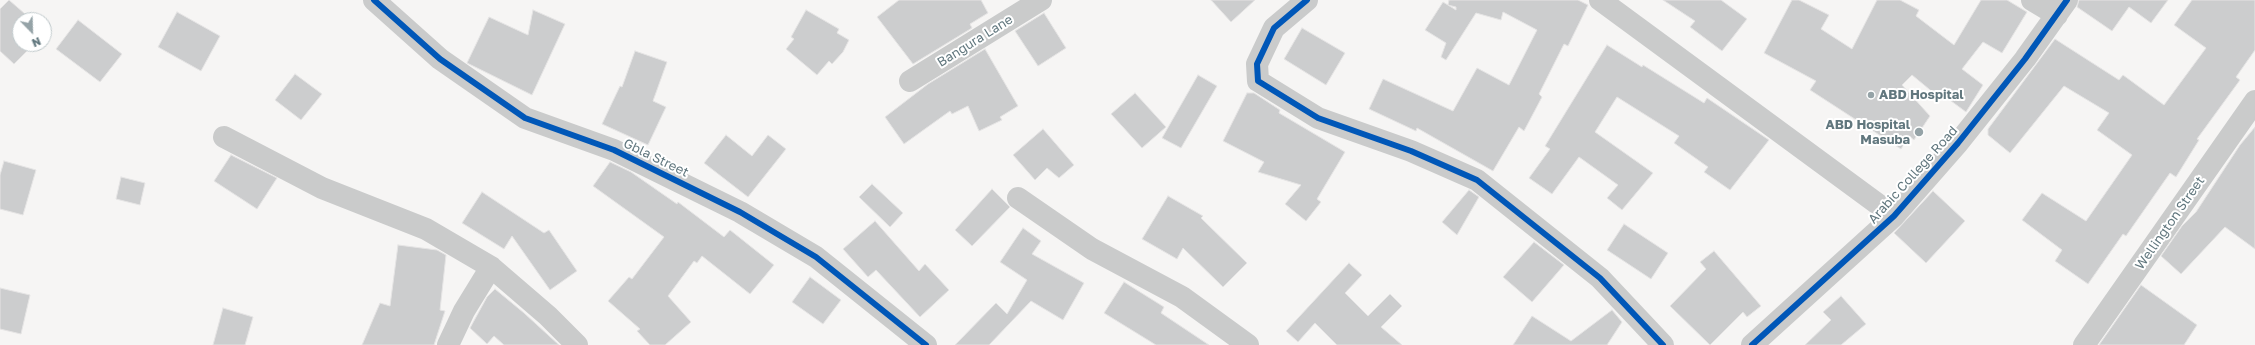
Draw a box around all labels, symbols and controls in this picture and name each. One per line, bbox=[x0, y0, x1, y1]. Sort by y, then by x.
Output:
north arrow bbox=[12, 12, 52, 52]
street label: Bangura Lane bbox=[934, 12, 1016, 70]
text: N bbox=[30, 35, 43, 50]
place label: ABD Hospital bbox=[1879, 87, 1964, 103]
marker: ABD Hospital bbox=[1866, 90, 1876, 100]
place label: ABD Hospital Masuba bbox=[1825, 117, 1910, 148]
street label: Arabic College Road bbox=[1865, 123, 1961, 227]
marker: ABD Hospital Masuba bbox=[1913, 126, 1925, 138]
street label: Gbla Street bbox=[621, 136, 691, 180]
street label: Wellington Street bbox=[2132, 173, 2208, 273]

